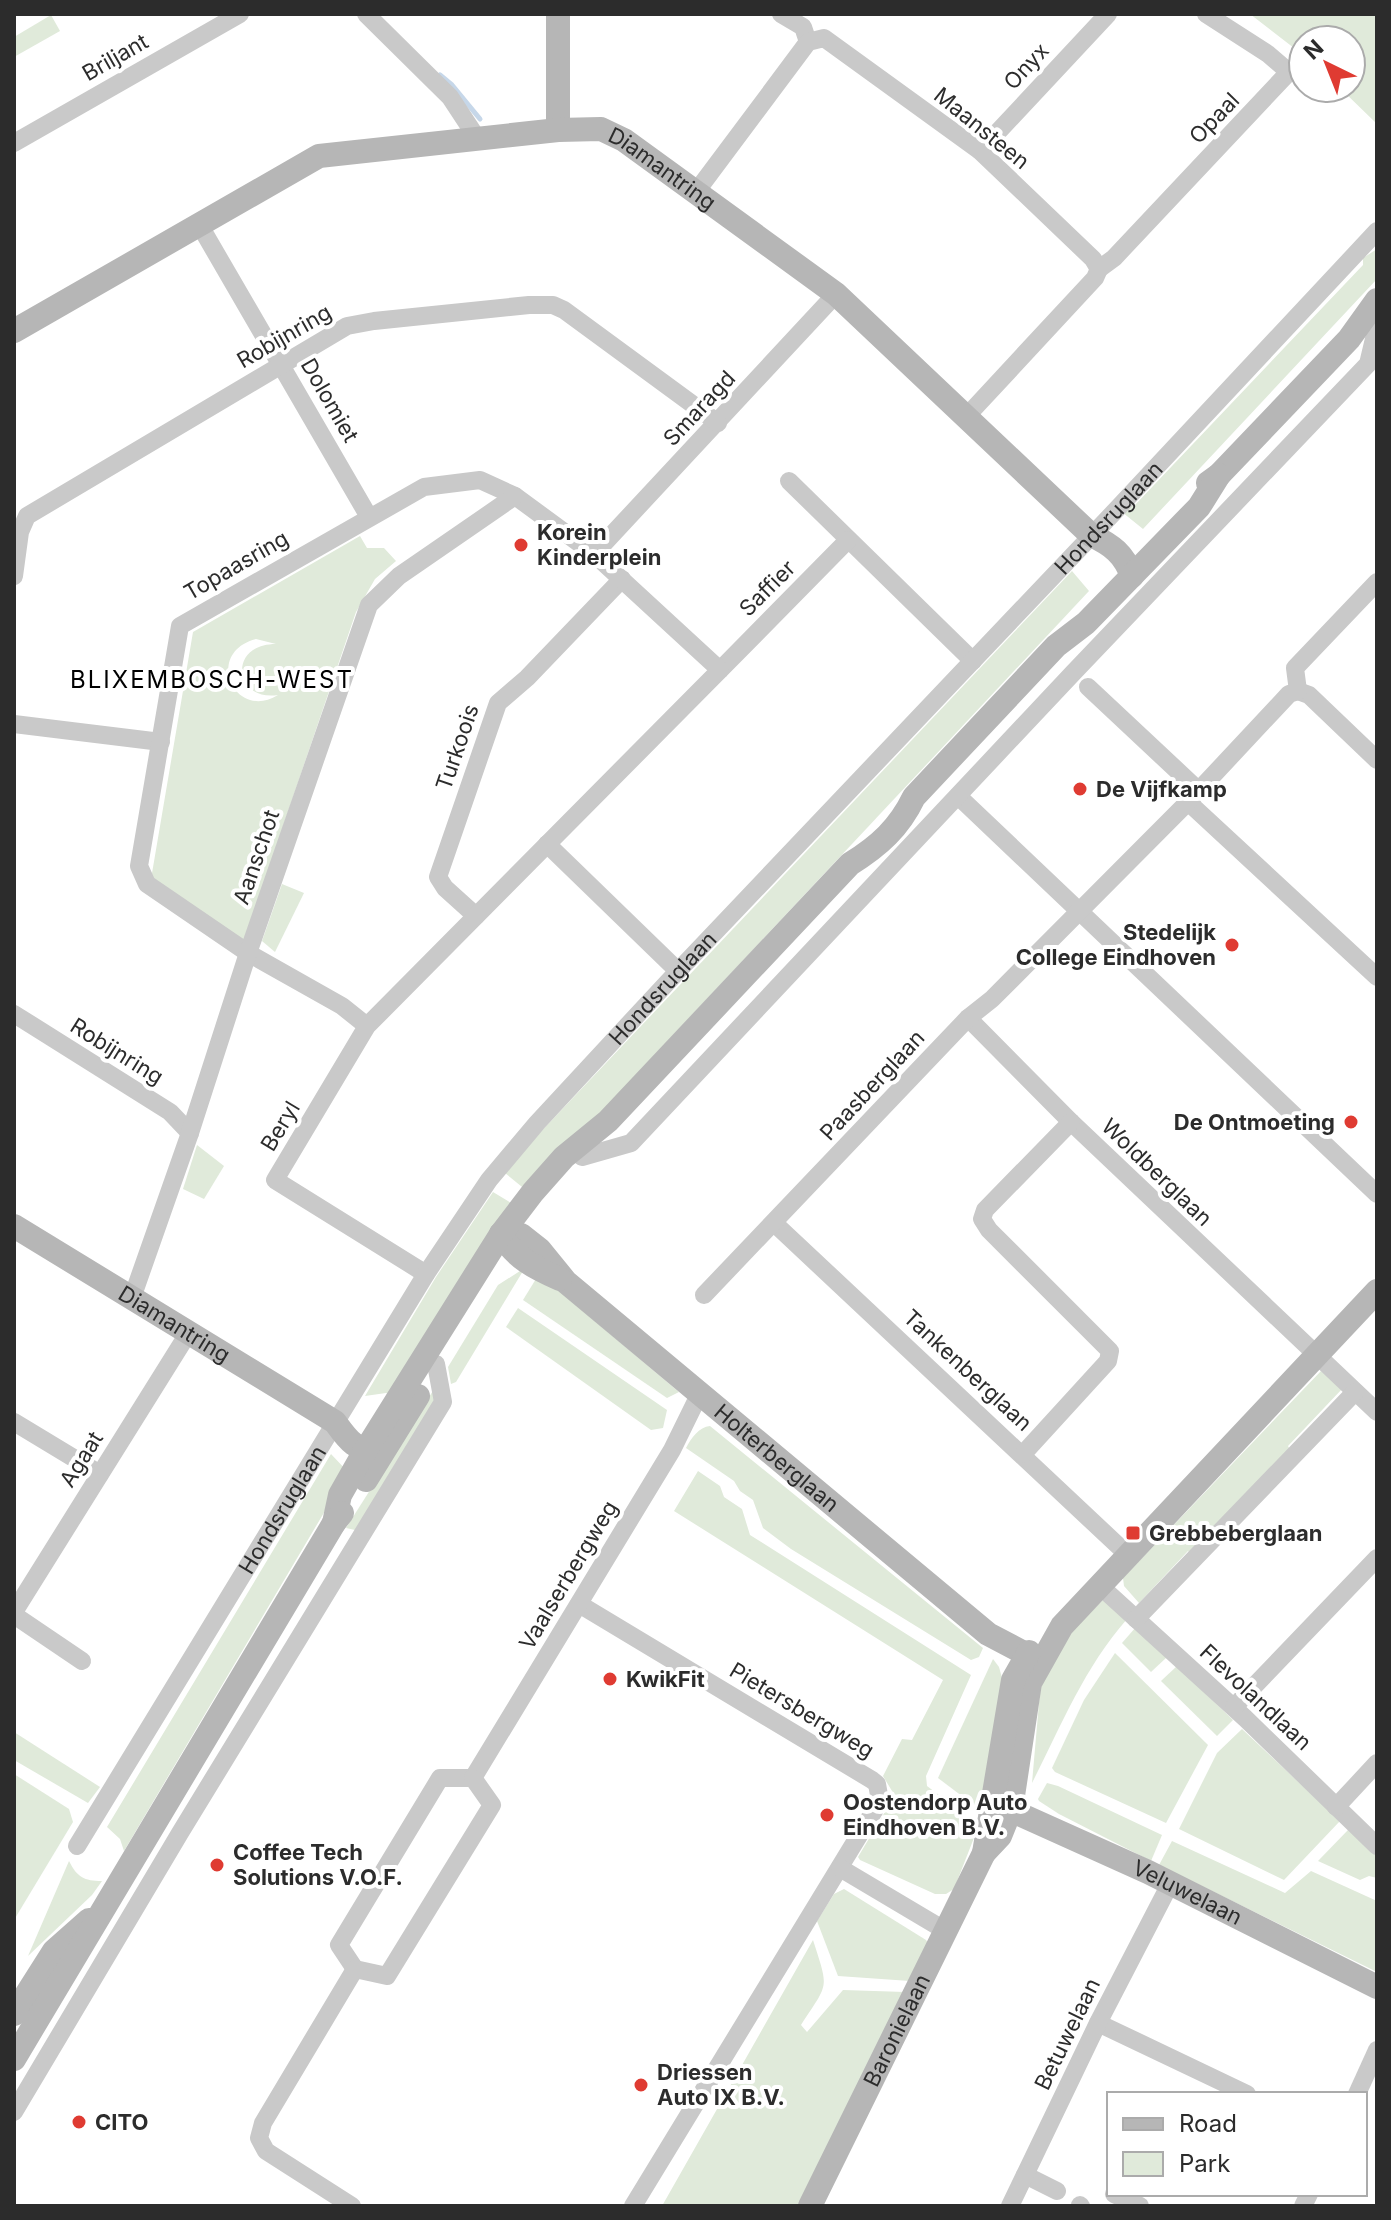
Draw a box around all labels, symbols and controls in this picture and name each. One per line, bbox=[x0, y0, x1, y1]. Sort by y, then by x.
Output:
north arrow bbox=[1287, 24, 1367, 104]
street label: Briljant bbox=[78, 28, 152, 86]
text: N bbox=[1298, 34, 1328, 65]
street label: Onyx bbox=[998, 37, 1054, 95]
street label: Maansteen bbox=[929, 82, 1035, 174]
street label: Opaal bbox=[1184, 87, 1244, 149]
street label: Diamantring bbox=[604, 122, 721, 215]
street label: Robijnring bbox=[232, 299, 336, 373]
street label: Dolomiet bbox=[296, 354, 364, 446]
street label: Smaragd bbox=[658, 365, 740, 451]
street label: Hondsruglaan bbox=[1049, 456, 1168, 580]
place label: Korein Kinderplein bbox=[537, 519, 661, 570]
street label: Topaasring bbox=[179, 525, 293, 605]
marker: Korein Kinderplein bbox=[512, 536, 530, 554]
street label: Saffier bbox=[734, 555, 800, 621]
district label: BLIXEMBOSCH-WEST bbox=[70, 665, 354, 694]
street label: Turkoois bbox=[430, 701, 484, 793]
place label: De Vijfkamp bbox=[1096, 776, 1227, 802]
marker: De Vijfkamp bbox=[1071, 780, 1089, 798]
street label: Aanschot bbox=[228, 806, 284, 908]
place label: Stedelijk College Eindhoven bbox=[1016, 919, 1216, 970]
street label: Hondsruglaan bbox=[603, 926, 722, 1050]
marker: Stedelijk College Eindhoven bbox=[1223, 936, 1241, 954]
street label: Robijnring bbox=[66, 1012, 168, 1090]
street label: Paasberglaan bbox=[814, 1025, 930, 1145]
street label: Beryl bbox=[255, 1096, 305, 1156]
place label: De Ontmoeting bbox=[1174, 1109, 1335, 1135]
street label: Woldberglaan bbox=[1096, 1113, 1218, 1231]
marker: De Ontmoeting bbox=[1342, 1113, 1360, 1131]
street label: Diamantring bbox=[114, 1280, 235, 1368]
street label: Tankenberglaan bbox=[898, 1304, 1038, 1436]
street label: Holterberglaan bbox=[709, 1398, 844, 1517]
street label: Agaat bbox=[54, 1426, 108, 1492]
street label: Hondsruglaan bbox=[233, 1441, 331, 1579]
street label: Vaalserbergweg bbox=[513, 1496, 623, 1654]
place label: Grebbeberglaan bbox=[1149, 1520, 1322, 1546]
marker: Grebbeberglaan bbox=[1124, 1524, 1142, 1542]
street label: Flevolandlaan bbox=[1195, 1639, 1317, 1755]
street label: Pietersbergweg bbox=[725, 1657, 879, 1763]
place label: KwikFit bbox=[626, 1666, 705, 1692]
marker: KwikFit bbox=[601, 1670, 619, 1688]
place label: Oostendorp Auto Eindhoven B.V. bbox=[843, 1789, 1027, 1840]
marker: Oostendorp Auto Eindhoven B.V. bbox=[818, 1806, 836, 1824]
place label: Coffee Tech Solutions V.O.F. bbox=[233, 1839, 403, 1890]
street label: Veluwelaan bbox=[1129, 1854, 1247, 1930]
marker: Coffee Tech Solutions V.O.F. bbox=[208, 1856, 226, 1874]
street label: Baronielaan bbox=[858, 1970, 935, 2091]
street label: Betuwelaan bbox=[1029, 1974, 1105, 2094]
place label: Driessen Auto IX B.V. bbox=[657, 2059, 785, 2110]
marker: Driessen Auto IX B.V. bbox=[632, 2076, 650, 2094]
legend bbox=[1107, 2092, 1367, 2196]
place label: CITO bbox=[95, 2109, 148, 2135]
text: Road bbox=[1179, 2109, 1237, 2138]
marker: CITO bbox=[70, 2113, 88, 2131]
text: Park bbox=[1179, 2149, 1230, 2178]

